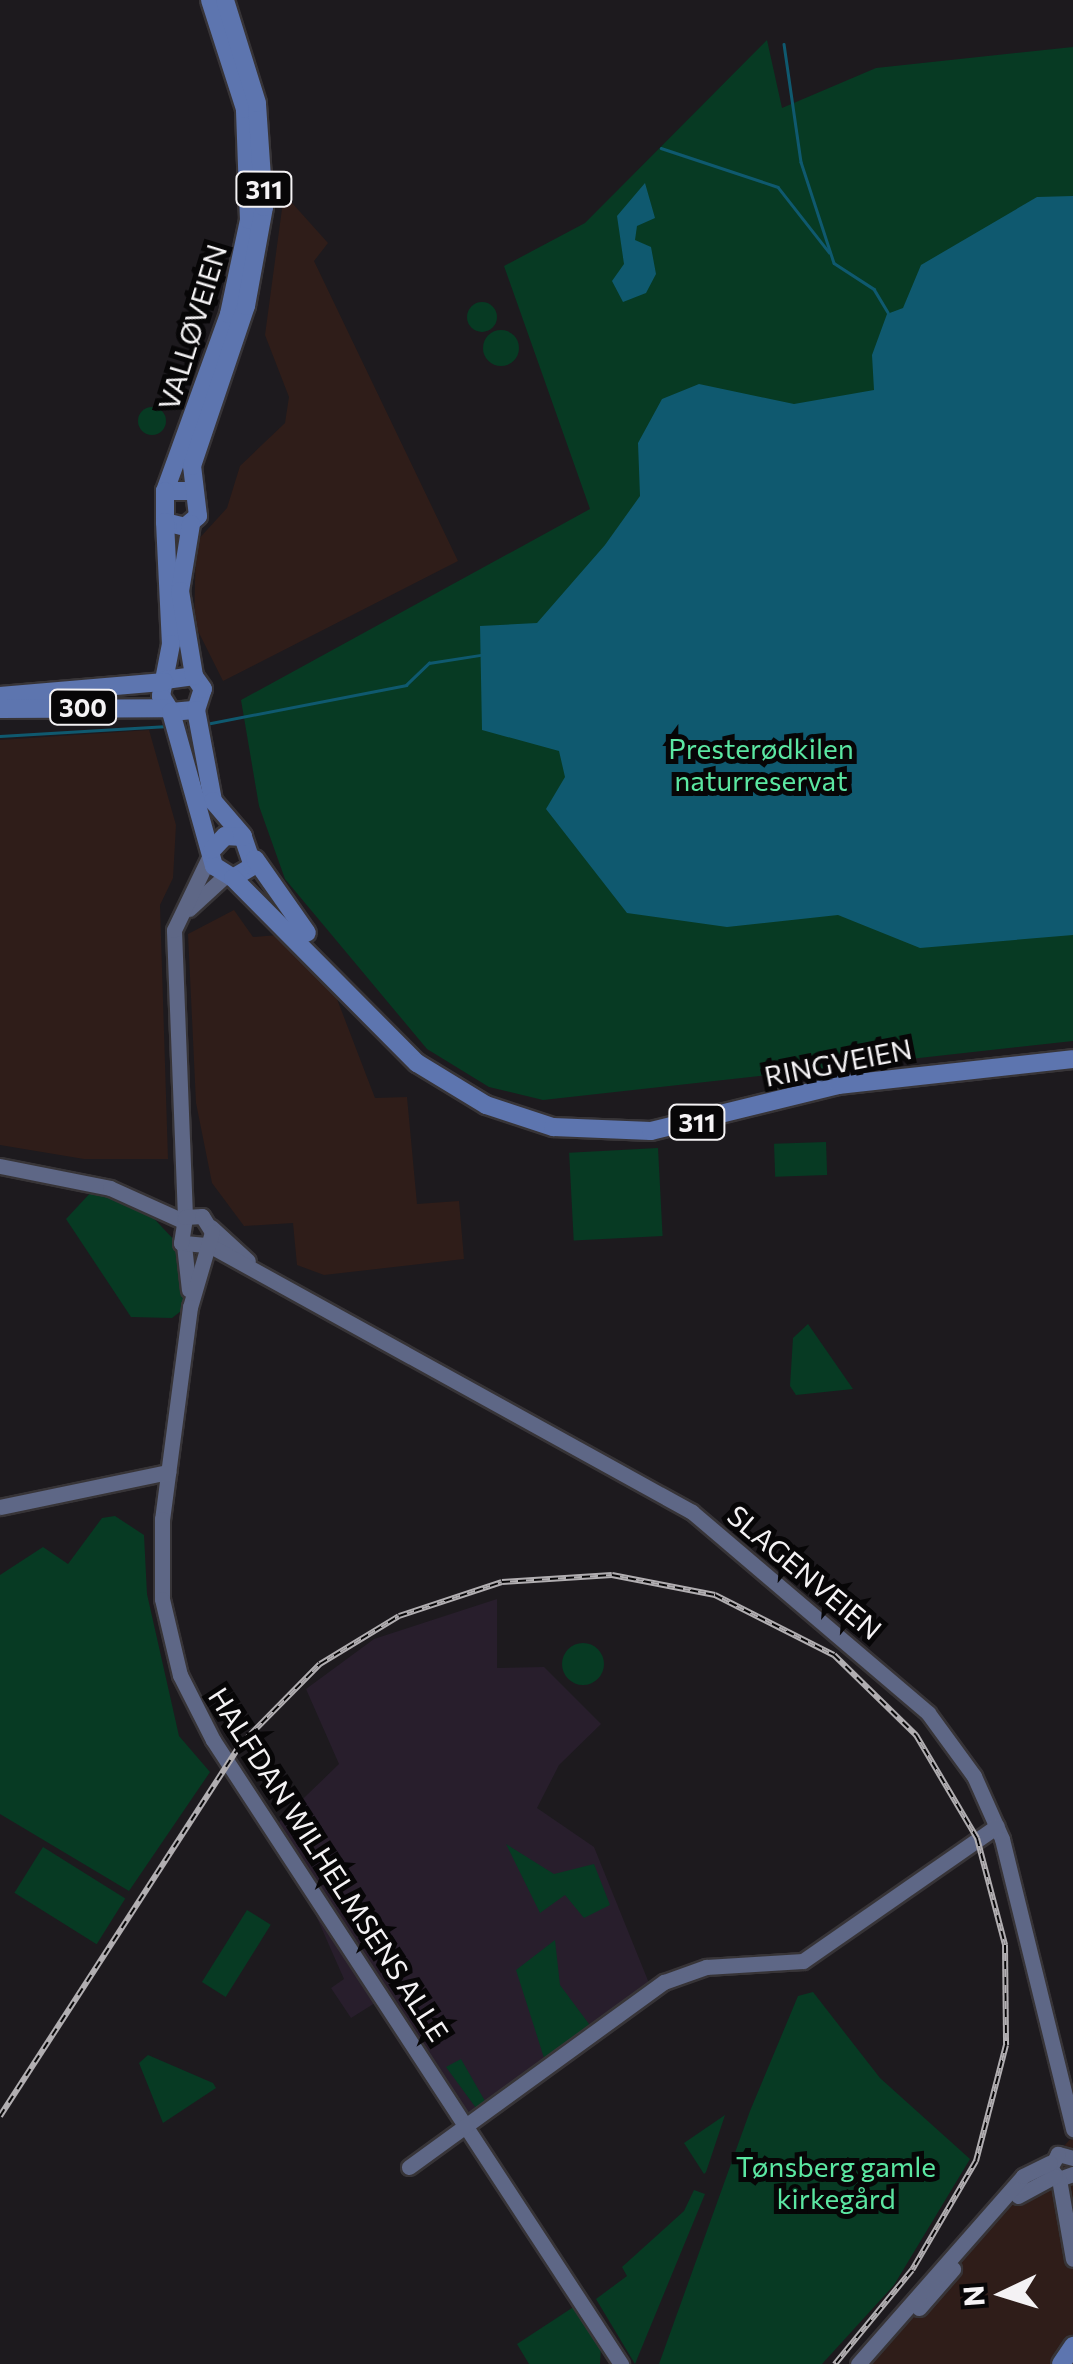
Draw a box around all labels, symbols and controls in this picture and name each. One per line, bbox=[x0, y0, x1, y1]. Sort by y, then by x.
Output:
road number: 311 bbox=[234, 169, 294, 209]
street label: VALLØVEIEN bbox=[151, 240, 233, 414]
road number: 300 bbox=[48, 687, 118, 727]
park label: Presterødkilen naturreservat bbox=[668, 731, 854, 797]
street label: RINGVEIEN bbox=[761, 1031, 915, 1093]
road number: 311 bbox=[667, 1102, 727, 1142]
street label: SLAGENVEIEN bbox=[721, 1498, 889, 1646]
street label: HALFDAN WILHELMSENS ALLE bbox=[202, 1681, 456, 2047]
park label: Tønsberg gamle kirkegård bbox=[736, 2149, 936, 2215]
north arrow bbox=[953, 2244, 1053, 2344]
text: N bbox=[955, 2284, 991, 2308]

